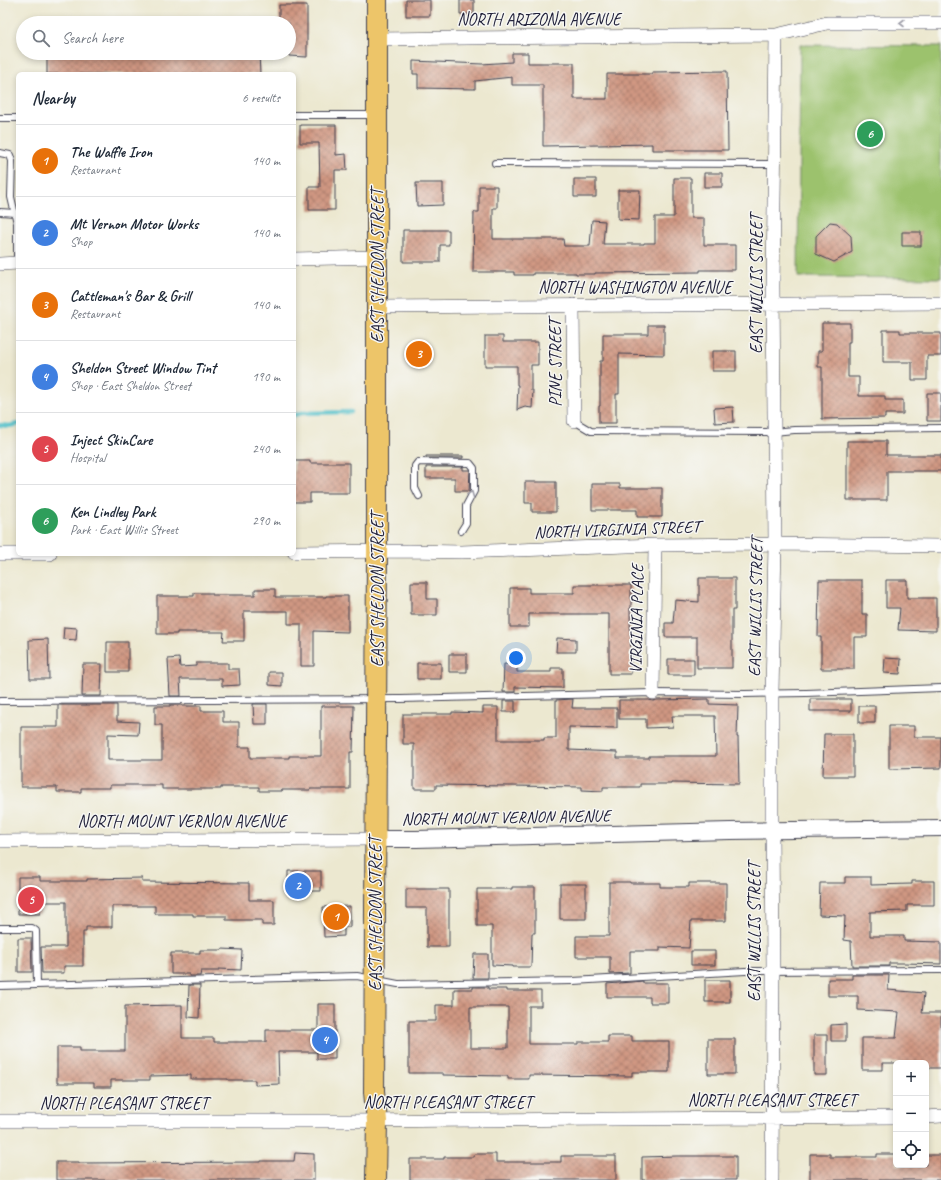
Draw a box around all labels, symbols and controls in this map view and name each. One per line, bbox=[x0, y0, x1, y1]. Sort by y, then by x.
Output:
street label: NORTH ARIZONA AVENUE bbox=[457, 9, 623, 30]
search box bbox=[16, 16, 296, 60]
one-way arrow bbox=[899, 19, 905, 27]
icon: search bbox=[30, 27, 52, 49]
text: Search here bbox=[62, 29, 123, 48]
text: Nearby bbox=[32, 88, 75, 109]
text: 6 results bbox=[242, 90, 280, 106]
pin: 6 bbox=[857, 119, 883, 149]
text: The Waffle Iron bbox=[70, 143, 152, 162]
text: 1 bbox=[42, 153, 48, 169]
text: 140 m bbox=[252, 153, 280, 169]
text: Restaurant bbox=[70, 162, 120, 178]
street label: EAST SHELDON STREET bbox=[367, 185, 388, 343]
street label: EAST WILLIS STREET bbox=[746, 211, 767, 354]
text: Mt Vernon Motor Works bbox=[70, 215, 198, 234]
text: 2 bbox=[42, 225, 48, 241]
text: 140 m bbox=[252, 225, 280, 241]
text: Shop bbox=[70, 234, 92, 250]
street label: NORTH WASHINGTON AVENUE bbox=[538, 277, 734, 298]
text: Cattleman's Bar & Grill bbox=[70, 287, 191, 306]
text: 3 bbox=[42, 297, 48, 313]
text: 140 m bbox=[252, 297, 280, 313]
text: Restaurant bbox=[70, 306, 120, 322]
street label: PINE STREET bbox=[545, 315, 566, 407]
pin: 3 bbox=[406, 339, 432, 369]
text: Sheldon Street Window Tint bbox=[70, 359, 216, 378]
text: 4 bbox=[42, 369, 48, 385]
text: 190 m bbox=[252, 369, 280, 385]
text: Shop · East Sheldon Street bbox=[70, 378, 191, 394]
text: Inject SkinCare bbox=[70, 431, 152, 450]
text: 5 bbox=[42, 441, 48, 457]
text: 240 m bbox=[252, 441, 280, 457]
text: Hospital bbox=[70, 450, 106, 466]
one-way arrow bbox=[467, 491, 475, 498]
text: Ken Lindley Park bbox=[70, 503, 155, 522]
street label: EAST SHELDON STREET bbox=[367, 509, 388, 667]
text: 6 bbox=[42, 513, 48, 529]
text: 290 m bbox=[252, 513, 280, 529]
street label: NORTH VIRGINIA STREET bbox=[534, 516, 705, 543]
text: Park · East Willis Street bbox=[70, 522, 178, 538]
street label: EAST WILLIS STREET bbox=[744, 534, 767, 677]
street label: VIRGINIA PLACE bbox=[625, 562, 648, 674]
your location bbox=[506, 648, 526, 668]
street label: NORTH MOUNT VERNON AVENUE bbox=[401, 805, 613, 830]
street label: NORTH MOUNT VERNON AVENUE bbox=[78, 811, 289, 832]
street label: EAST SHELDON STREET bbox=[365, 833, 386, 991]
street label: EAST WILLIS STREET bbox=[744, 859, 765, 1002]
pin: 2 bbox=[285, 871, 311, 901]
pin: 5 bbox=[18, 885, 44, 915]
pin: 1 bbox=[323, 902, 349, 932]
pin: 4 bbox=[312, 1025, 338, 1055]
map controls bbox=[893, 1060, 929, 1168]
button: + bbox=[893, 1060, 929, 1096]
street label: NORTH PLEASANT STREET bbox=[688, 1090, 859, 1111]
street label: NORTH PLEASANT STREET bbox=[364, 1092, 535, 1113]
street label: NORTH PLEASANT STREET bbox=[40, 1093, 211, 1114]
button: − bbox=[893, 1096, 929, 1132]
button: locate bbox=[893, 1132, 929, 1168]

